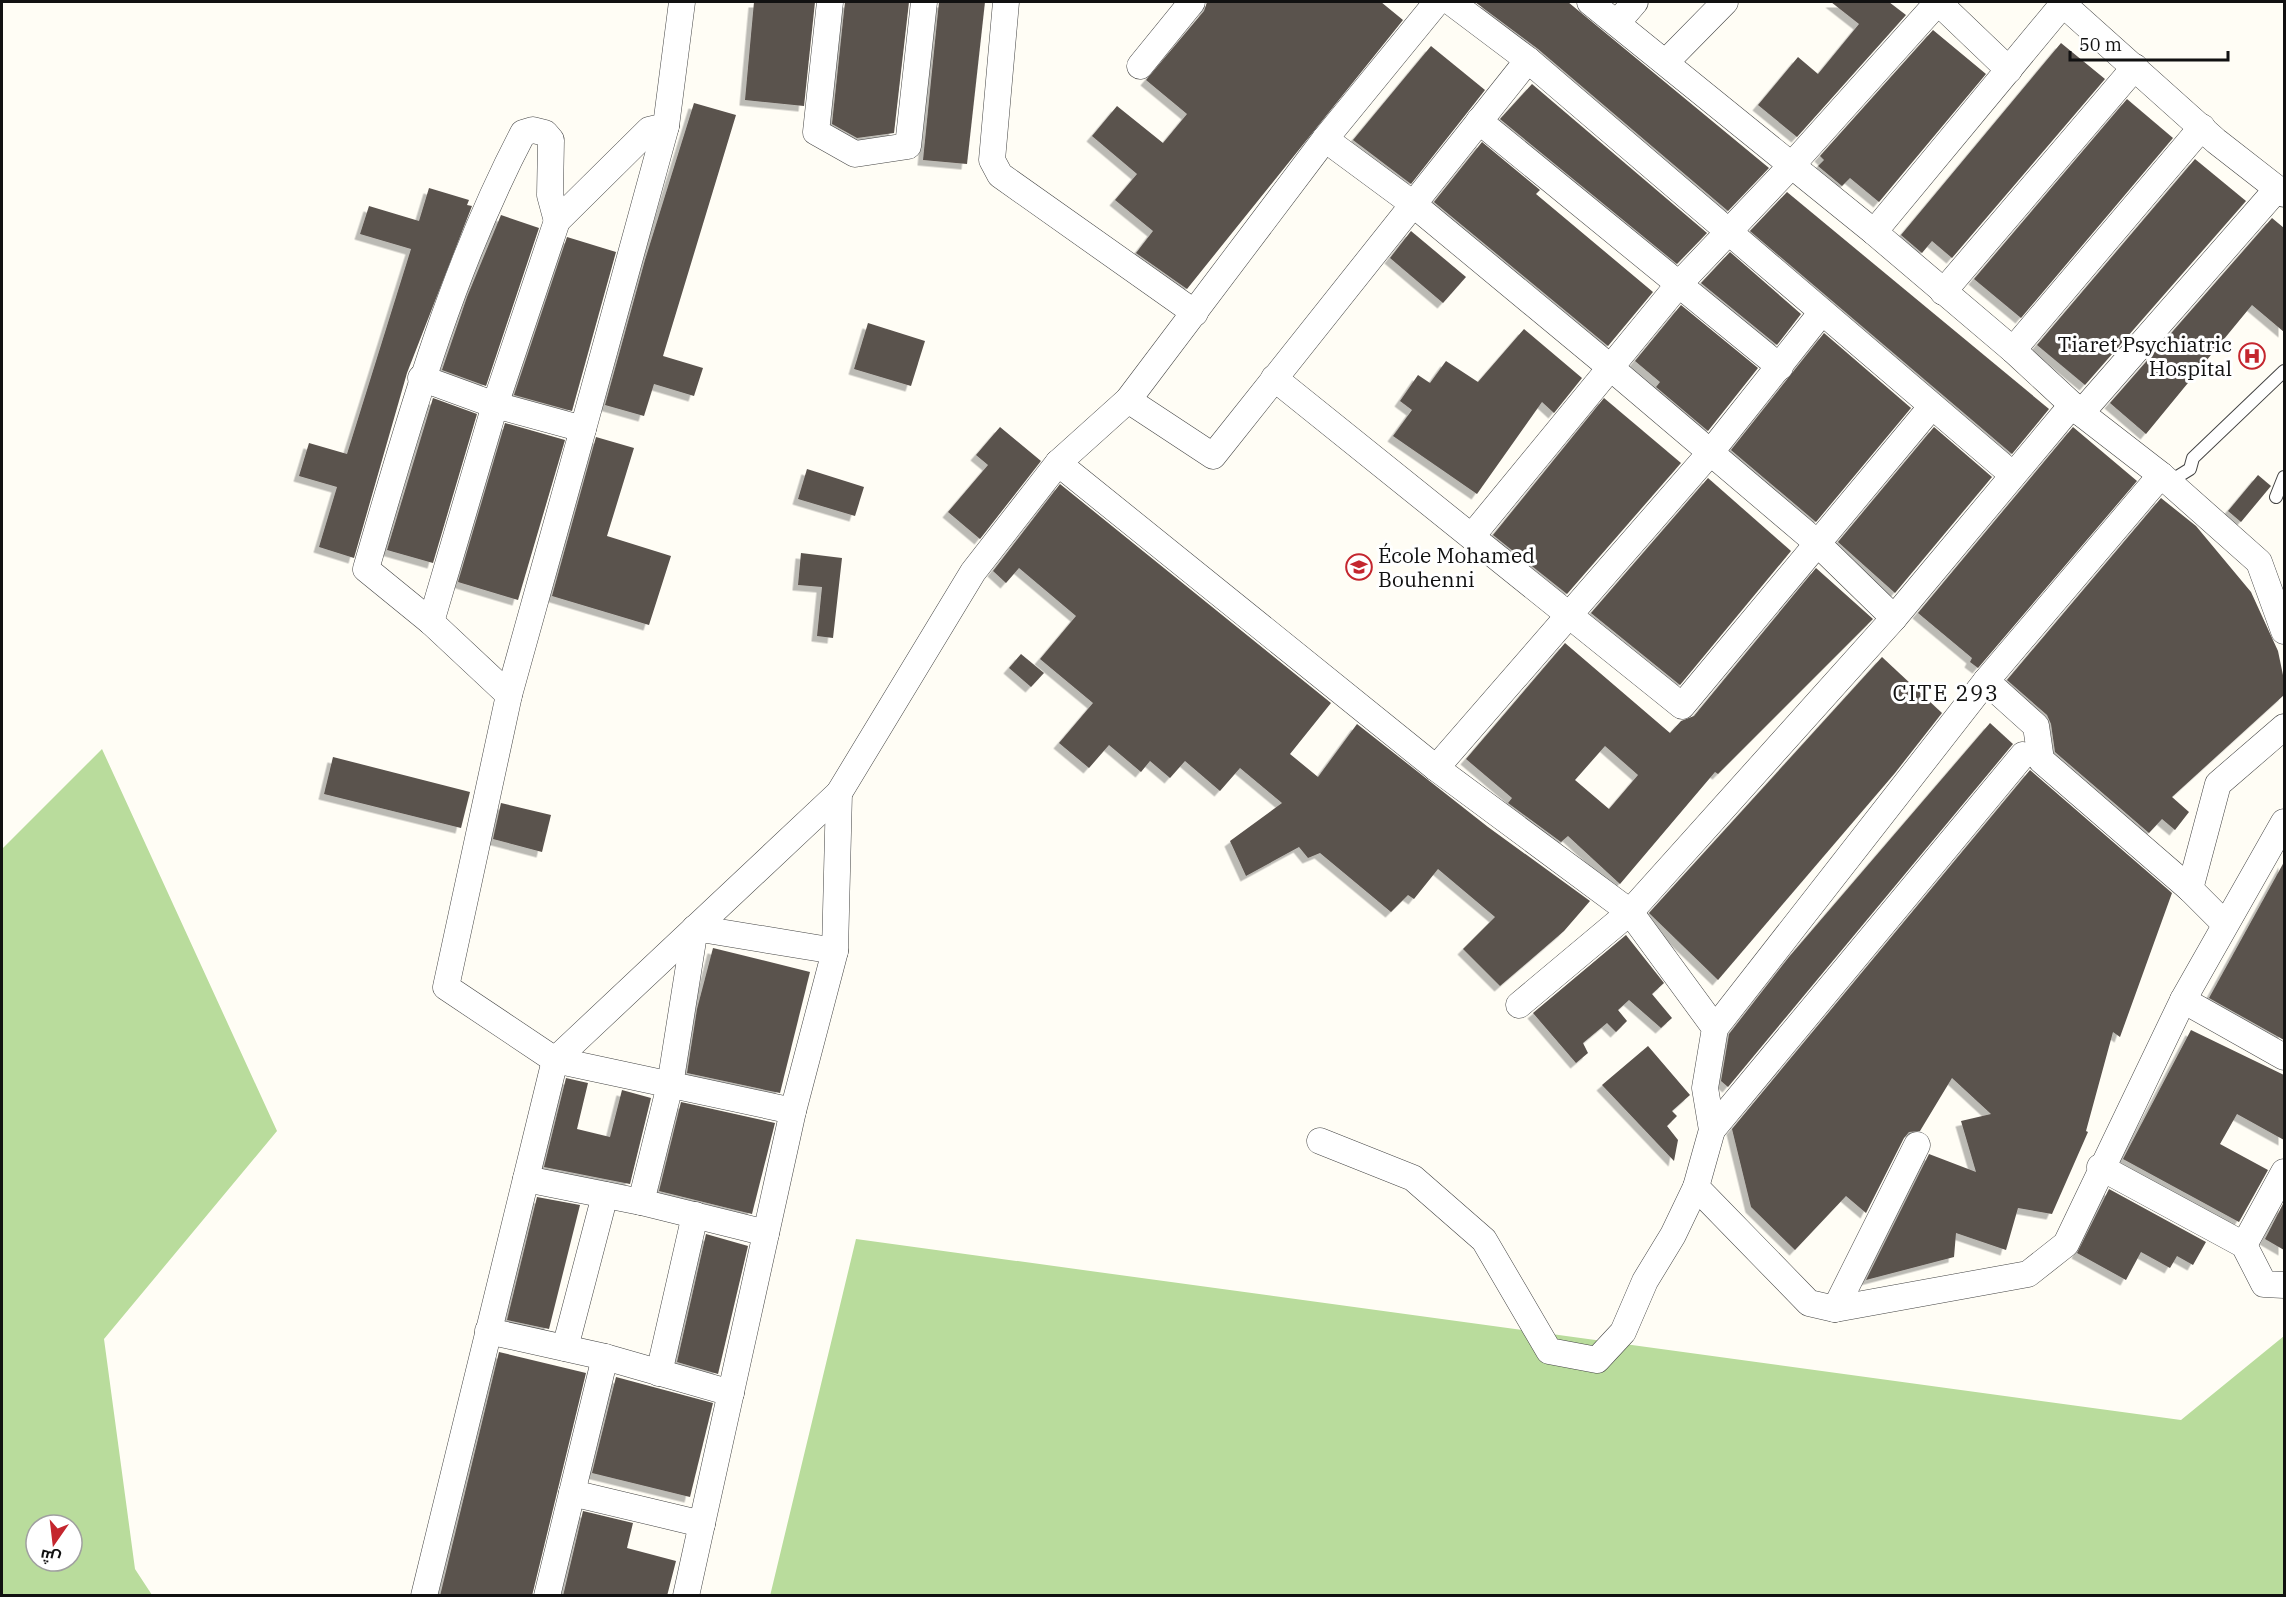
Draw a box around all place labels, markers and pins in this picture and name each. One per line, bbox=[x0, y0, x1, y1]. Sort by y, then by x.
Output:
place label: Tiaret Psychiatric Hospital bbox=[2058, 330, 2232, 382]
hospital icon: Tiaret Psychiatric Hospital bbox=[2237, 341, 2267, 371]
place label: École Mohamed Bouhenni bbox=[1378, 541, 1535, 593]
school or university icon: École Mohamed Bouhenni bbox=[1344, 552, 1374, 582]

